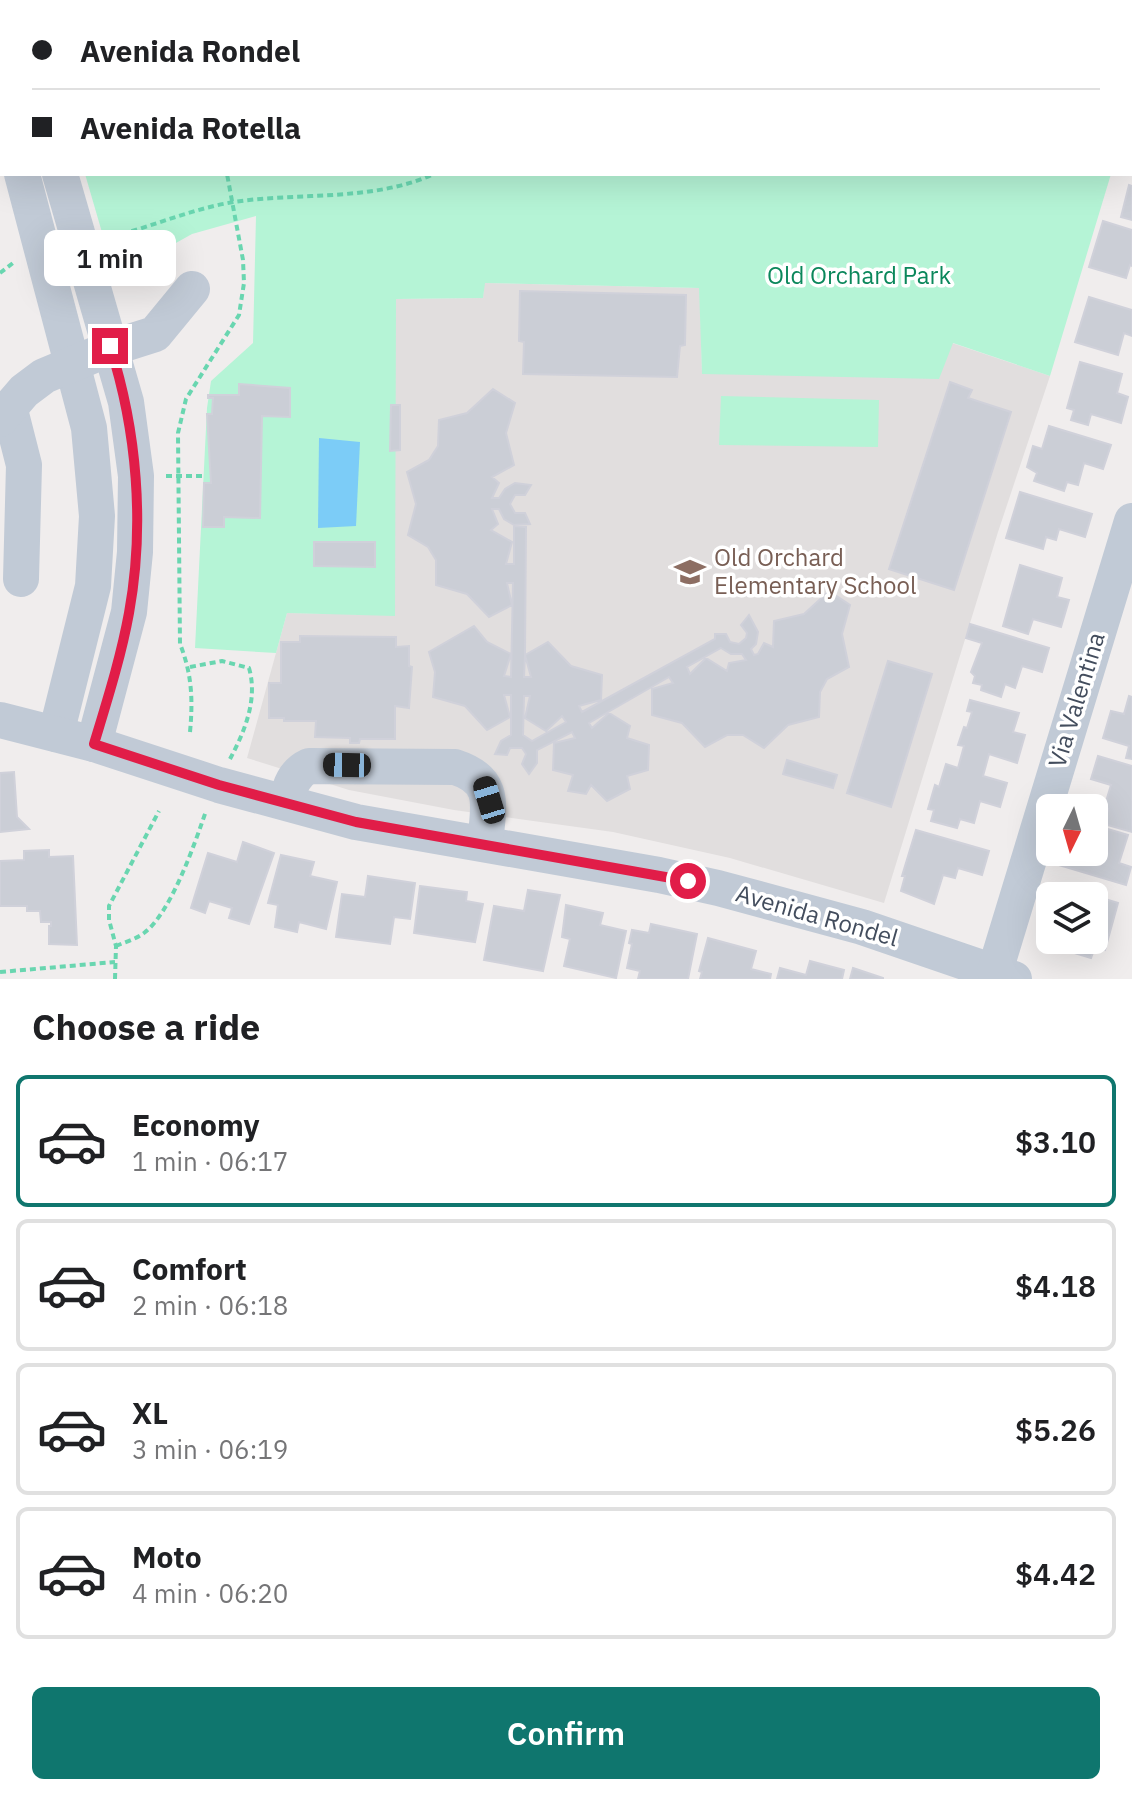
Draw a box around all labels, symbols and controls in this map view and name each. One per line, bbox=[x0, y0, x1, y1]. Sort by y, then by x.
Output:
text: Avenida Rondel bbox=[80, 31, 300, 70]
text: Avenida Rotella bbox=[80, 108, 301, 147]
callout: 1 min bbox=[44, 230, 176, 286]
text: 1 min bbox=[76, 241, 144, 275]
park label: Old Orchard Park bbox=[767, 259, 951, 291]
route end bbox=[92, 328, 128, 364]
place label: Old Orchard Elementary School bbox=[714, 541, 916, 601]
school or university icon: Old Orchard Elementary School bbox=[673, 555, 707, 589]
street label: Via Valentina bbox=[1040, 628, 1112, 771]
car bbox=[323, 753, 371, 777]
car bbox=[471, 774, 507, 826]
north arrow bbox=[1036, 794, 1108, 866]
map controls bbox=[1036, 794, 1108, 954]
route start bbox=[670, 863, 706, 899]
street label: Avenida Rondel bbox=[732, 877, 902, 953]
button: layers bbox=[1036, 882, 1108, 954]
text: Choose a ride bbox=[32, 1003, 260, 1050]
icon: car bbox=[36, 1105, 108, 1177]
text: Economy bbox=[132, 1105, 260, 1144]
text: $3.10 bbox=[1015, 1122, 1096, 1161]
text: 1 min · 06:17 bbox=[132, 1144, 288, 1178]
icon: car bbox=[36, 1249, 108, 1321]
text: Comfort bbox=[132, 1249, 247, 1288]
text: $4.18 bbox=[1015, 1266, 1096, 1305]
text: 2 min · 06:18 bbox=[132, 1288, 288, 1322]
icon: car bbox=[36, 1393, 108, 1465]
text: XL bbox=[132, 1393, 168, 1432]
text: $5.26 bbox=[1015, 1410, 1096, 1449]
text: 3 min · 06:19 bbox=[132, 1432, 288, 1466]
icon: car bbox=[36, 1537, 108, 1609]
text: Moto bbox=[132, 1537, 202, 1576]
text: $4.42 bbox=[1015, 1554, 1096, 1593]
text: 4 min · 06:20 bbox=[132, 1576, 288, 1610]
button: Confirm bbox=[32, 1687, 1100, 1779]

